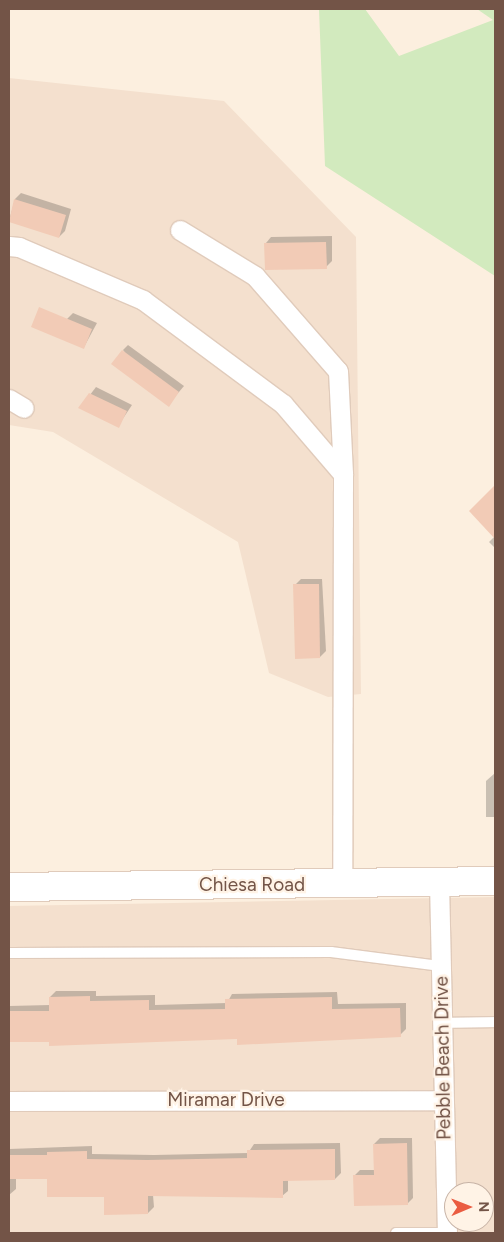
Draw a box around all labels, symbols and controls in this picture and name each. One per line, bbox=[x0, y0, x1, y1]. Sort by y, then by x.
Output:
street label: Chiesa Road bbox=[199, 874, 305, 896]
street label: Pebble Beach Drive bbox=[430, 976, 456, 1140]
street label: Miramar Drive bbox=[167, 1089, 285, 1111]
north arrow bbox=[444, 1182, 494, 1232]
text: N bbox=[475, 1201, 492, 1212]

